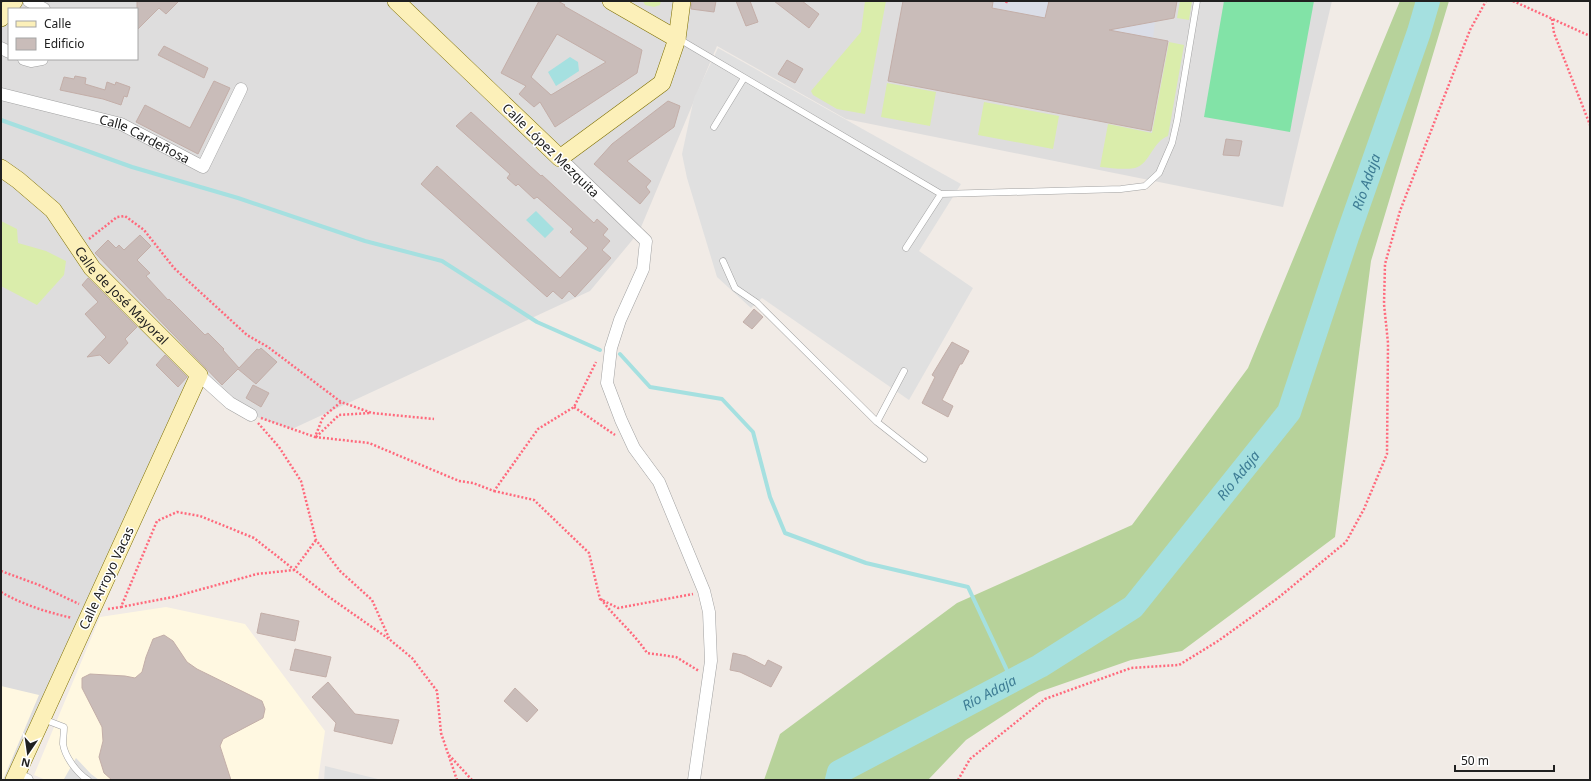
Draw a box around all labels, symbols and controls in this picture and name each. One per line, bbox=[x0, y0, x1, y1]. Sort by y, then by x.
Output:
legend bbox=[8, 8, 138, 60]
text: Calle bbox=[44, 15, 72, 32]
text: Edificio bbox=[44, 35, 85, 52]
street label: Calle López Mezquita bbox=[498, 99, 604, 201]
street label: Calle Cardeñosa bbox=[98, 110, 193, 167]
water label: Río Adaja bbox=[1347, 151, 1385, 213]
street label: Calle de José Mayoral bbox=[71, 243, 173, 349]
water label: Río Adaja bbox=[1212, 446, 1264, 504]
street label: Calle Arroyo Vacas bbox=[74, 524, 138, 632]
water label: Río Adaja bbox=[959, 670, 1019, 714]
north arrow bbox=[8, 733, 48, 773]
scale bar bbox=[1455, 747, 1554, 773]
text: 50 m bbox=[1461, 752, 1489, 769]
text: N bbox=[20, 755, 32, 772]

